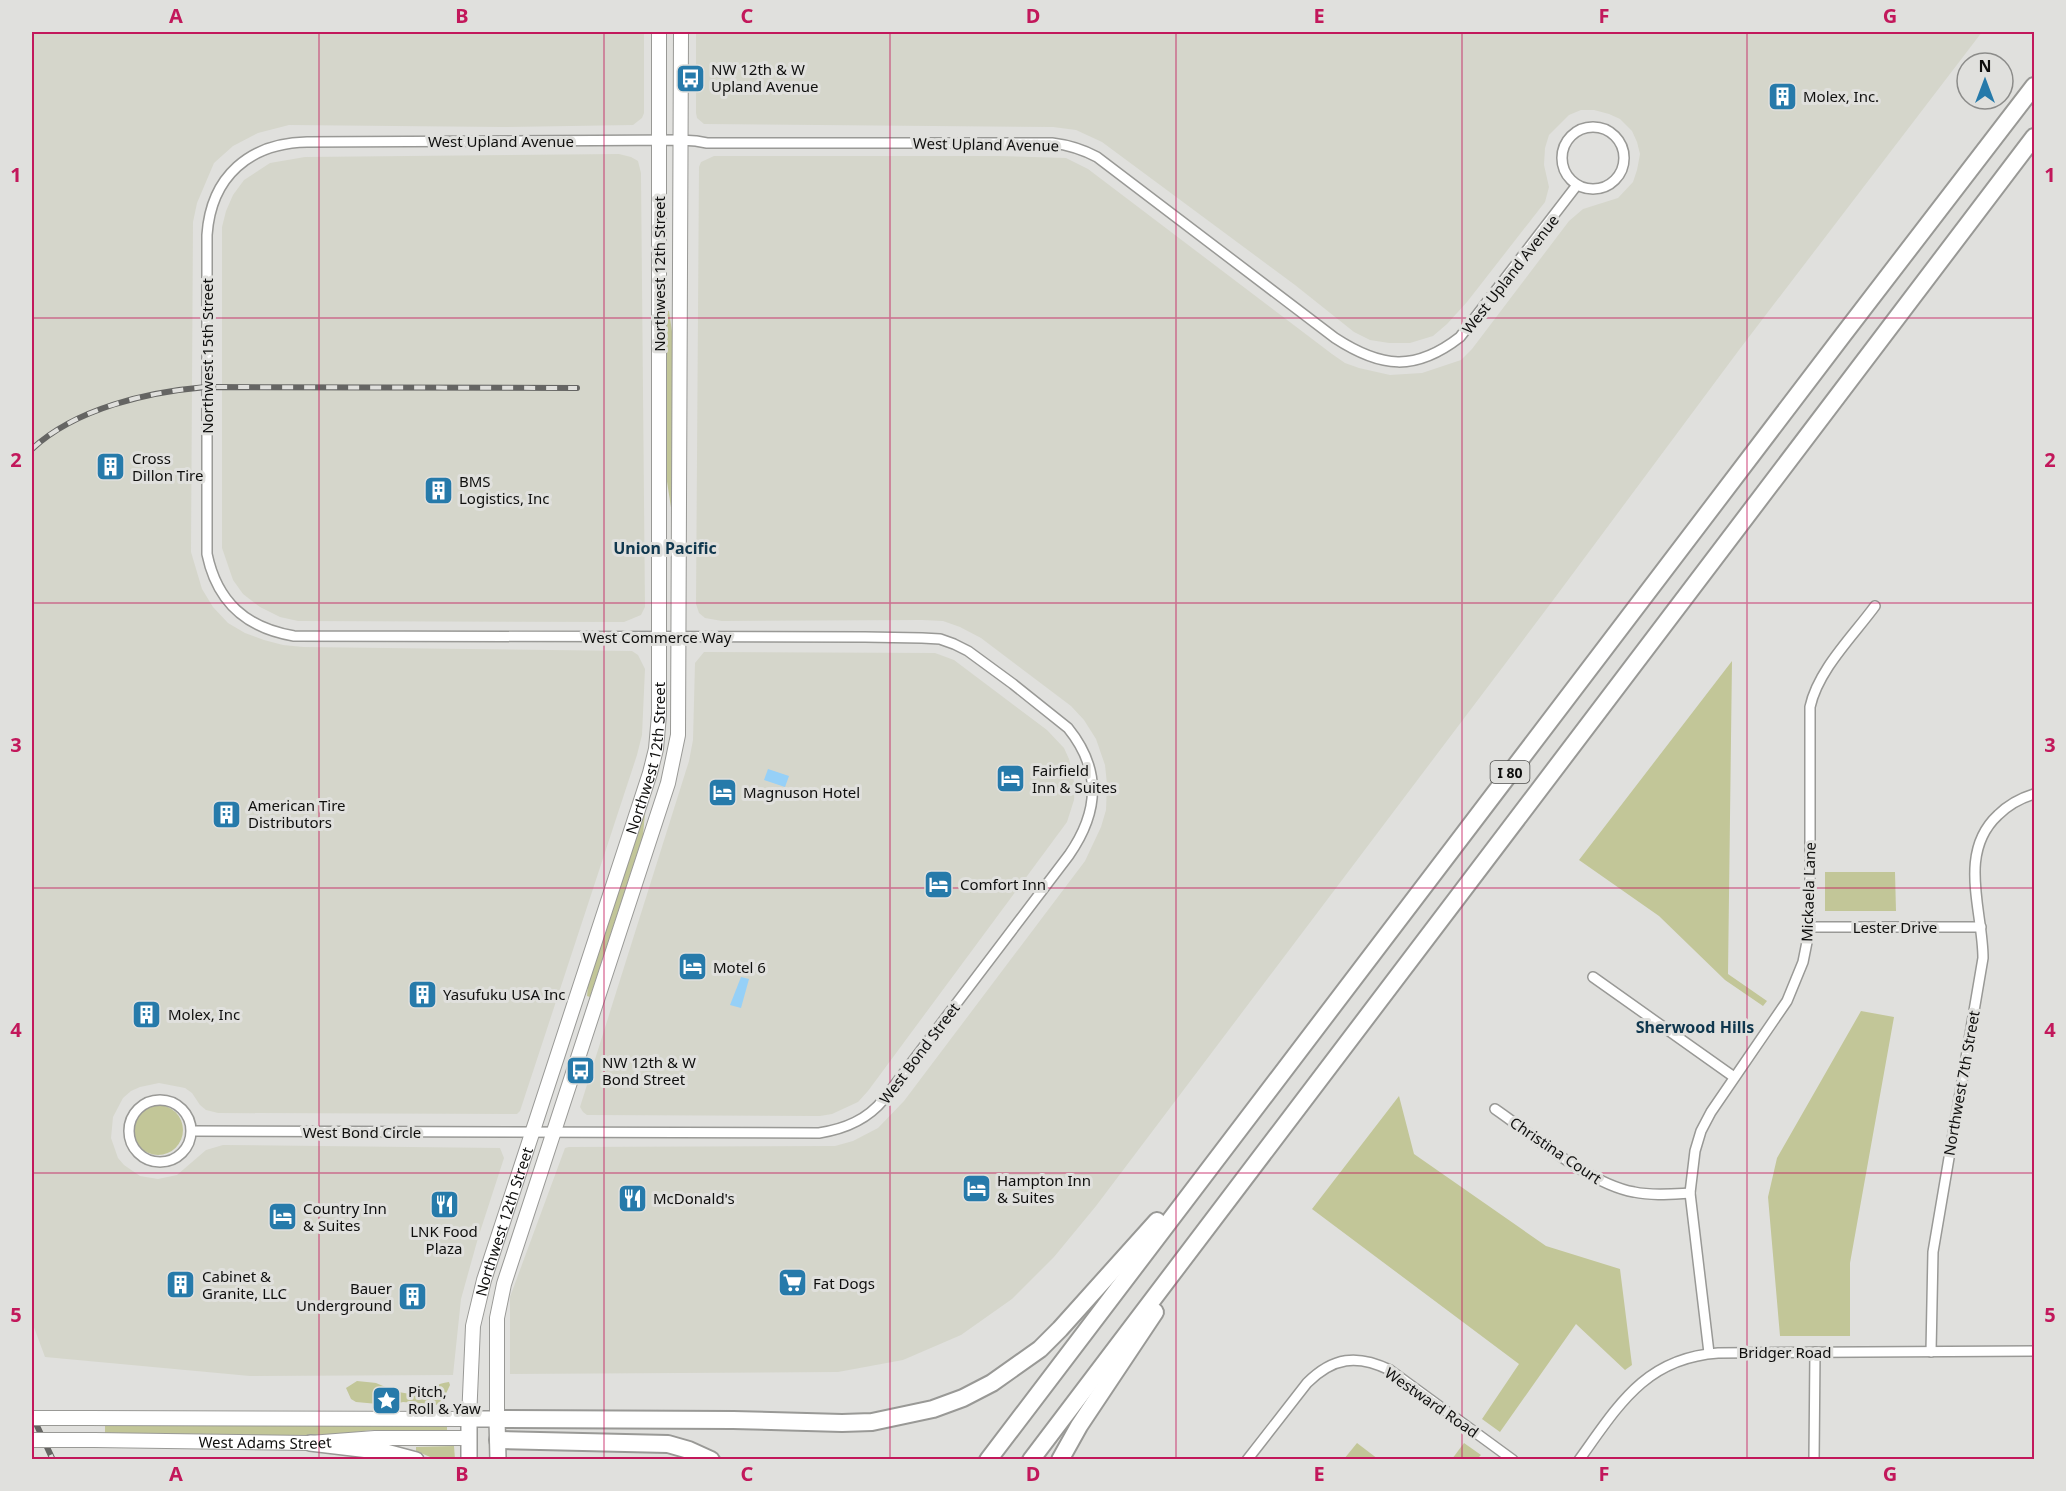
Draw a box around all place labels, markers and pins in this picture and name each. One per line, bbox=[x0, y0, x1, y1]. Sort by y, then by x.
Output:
place label: NW 12th & W Upland Avenue bbox=[711, 59, 819, 96]
bus stop icon: NW 12th & W Upland Avenue bbox=[674, 62, 706, 94]
building icon: Molex, Inc. bbox=[1766, 80, 1798, 112]
place label: Molex, Inc. bbox=[1803, 86, 1879, 106]
place label: Cross Dillon Tire bbox=[132, 448, 203, 485]
building icon: Cross Dillon Tire bbox=[95, 451, 127, 483]
place label: BMS Logistics, Inc bbox=[459, 471, 549, 508]
building icon: BMS Logistics, Inc bbox=[422, 474, 454, 506]
place label: Fairfield Inn & Suites bbox=[1032, 760, 1117, 797]
hotel icon: Fairfield Inn & Suites bbox=[995, 763, 1027, 795]
hotel icon: Magnuson Hotel bbox=[706, 776, 738, 808]
place label: Magnuson Hotel bbox=[743, 782, 860, 802]
place label: American Tire Distributors bbox=[248, 795, 346, 832]
building icon: American Tire Distributors bbox=[211, 798, 243, 830]
hotel icon: Comfort Inn bbox=[923, 868, 955, 900]
place label: Comfort Inn bbox=[960, 874, 1046, 894]
hotel icon: Motel 6 bbox=[676, 951, 708, 983]
place label: Motel 6 bbox=[713, 957, 766, 977]
building icon: Yasufuku USA Inc bbox=[406, 978, 438, 1010]
place label: Yasufuku USA Inc bbox=[443, 984, 565, 1004]
building icon: Molex, Inc bbox=[131, 998, 163, 1030]
place label: Molex, Inc bbox=[168, 1004, 240, 1024]
place label: NW 12th & W Bond Street bbox=[602, 1052, 696, 1089]
bus stop icon: NW 12th & W Bond Street bbox=[565, 1055, 597, 1087]
place label: Hampton Inn & Suites bbox=[997, 1170, 1091, 1207]
hotel icon: Hampton Inn & Suites bbox=[960, 1173, 992, 1205]
restaurant icon: McDonald's bbox=[616, 1182, 648, 1214]
restaurant icon: LNK Food Plaza bbox=[428, 1188, 460, 1220]
place label: McDonald's bbox=[653, 1188, 735, 1208]
place label: Country Inn & Suites bbox=[303, 1198, 387, 1235]
hotel icon: Country Inn & Suites bbox=[266, 1201, 298, 1233]
place label: LNK Food Plaza bbox=[410, 1221, 478, 1258]
place label: Cabinet & Granite, LLC bbox=[202, 1266, 288, 1303]
supermarket icon: Fat Dogs bbox=[776, 1267, 808, 1299]
building icon: Cabinet & Granite, LLC bbox=[165, 1269, 197, 1301]
place label: Fat Dogs bbox=[813, 1273, 875, 1293]
place label: Bauer Underground bbox=[296, 1278, 392, 1315]
building icon: Bauer Underground bbox=[397, 1281, 429, 1313]
place label: Pitch, Roll & Yaw bbox=[408, 1381, 481, 1418]
place icon: Pitch, Roll & Yaw bbox=[371, 1384, 403, 1416]

